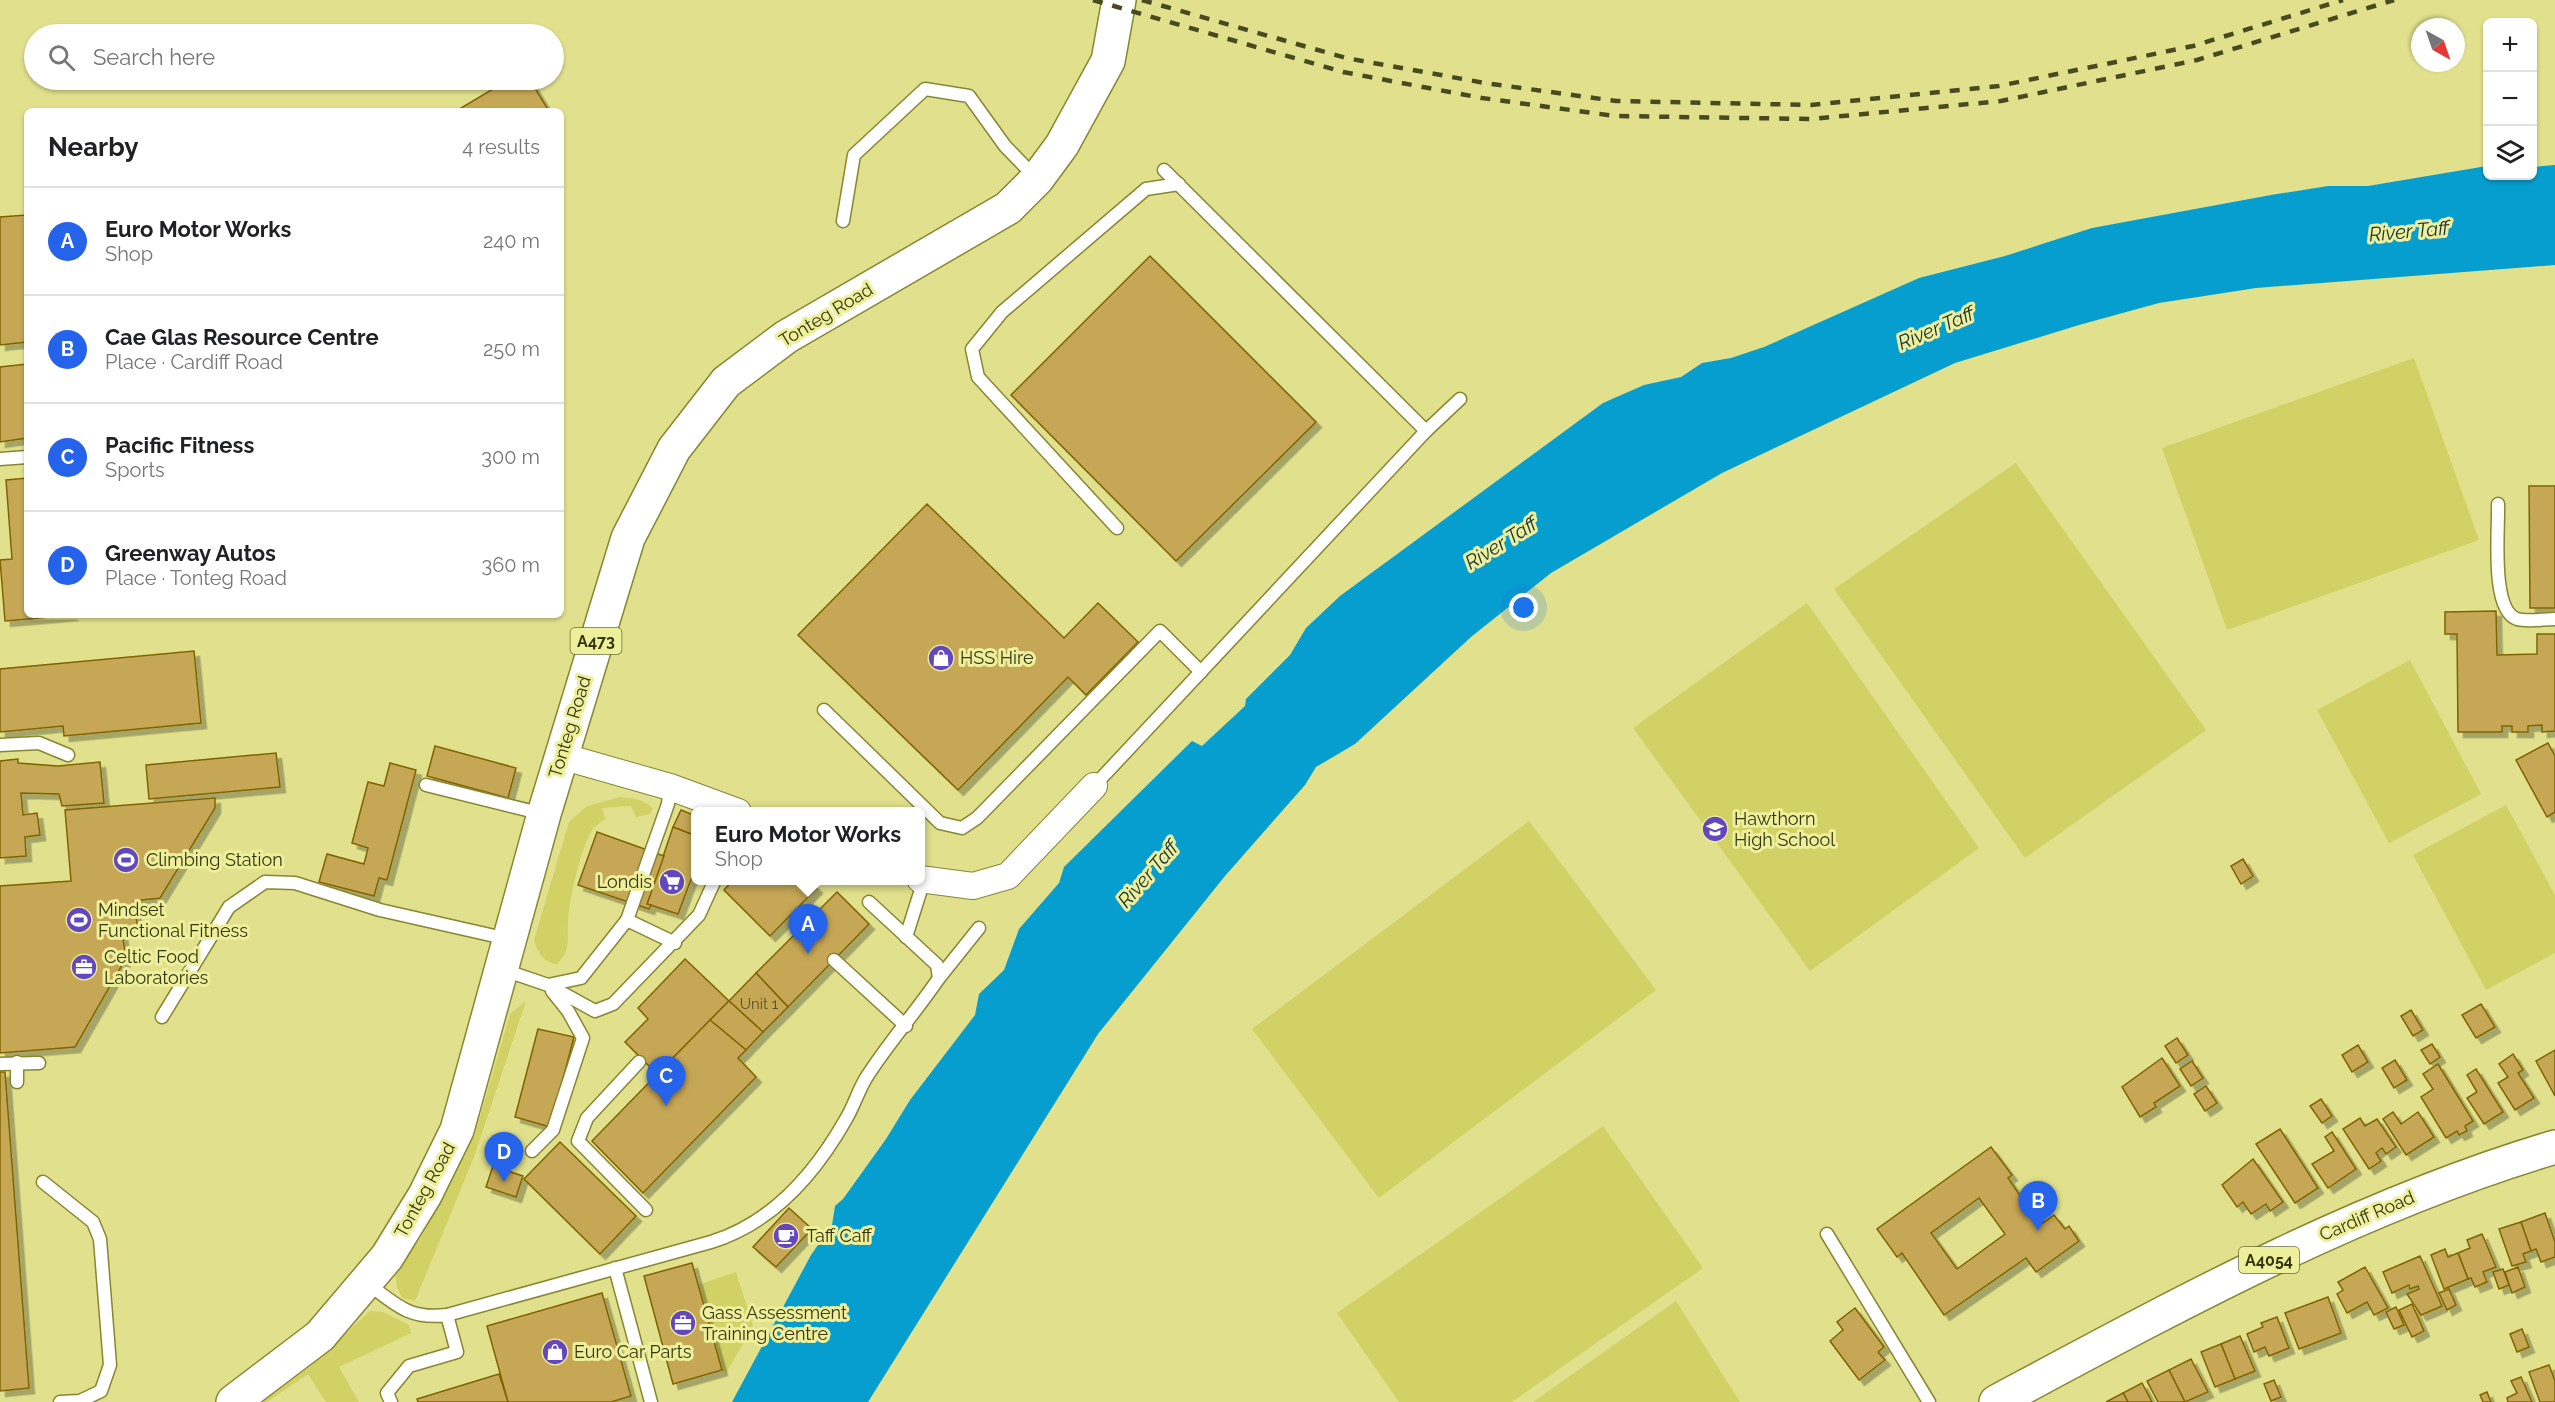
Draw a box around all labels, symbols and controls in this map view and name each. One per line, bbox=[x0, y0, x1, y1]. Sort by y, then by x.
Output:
north arrow bbox=[2411, 18, 2465, 72]
map controls bbox=[2483, 18, 2537, 180]
button: + bbox=[2483, 18, 2537, 72]
search box bbox=[24, 24, 564, 90]
icon: search bbox=[45, 41, 78, 74]
text: Search here bbox=[93, 44, 215, 70]
button: − bbox=[2483, 72, 2537, 126]
button: layers bbox=[2483, 126, 2537, 180]
text: Nearby bbox=[48, 132, 138, 162]
text: 4 results bbox=[462, 135, 540, 159]
water label: River Taff bbox=[2368, 215, 2453, 246]
text: Euro Motor Works bbox=[105, 216, 291, 242]
text: A bbox=[61, 229, 74, 253]
text: 240 m bbox=[483, 229, 540, 253]
text: Shop bbox=[105, 242, 153, 266]
street label: Tonteg Road bbox=[775, 278, 876, 351]
water label: River Taff bbox=[1894, 300, 1980, 355]
text: Cae Glas Resource Centre bbox=[105, 324, 379, 350]
text: B bbox=[61, 337, 74, 361]
text: 250 m bbox=[483, 337, 540, 361]
text: Place · Cardiff Road bbox=[105, 350, 283, 374]
text: Pacific Fitness bbox=[105, 432, 254, 458]
text: C bbox=[61, 445, 74, 469]
text: 300 m bbox=[481, 445, 540, 469]
text: Sports bbox=[105, 458, 165, 482]
water label: River Taff bbox=[1460, 510, 1544, 575]
text: Greenway Autos bbox=[105, 540, 276, 566]
text: D bbox=[60, 553, 75, 577]
text: 360 m bbox=[482, 553, 540, 577]
text: Place · Tonteg Road bbox=[105, 566, 287, 590]
your location bbox=[1509, 593, 1538, 622]
road number: A473 bbox=[570, 628, 622, 654]
shop icon: HSS Hire bbox=[926, 643, 956, 673]
place label: HSS Hire bbox=[960, 647, 1034, 668]
street label: Tonteg Road bbox=[544, 673, 595, 780]
popup bbox=[691, 807, 925, 885]
place label: Hawthorn High School bbox=[1734, 808, 1835, 850]
school or university icon: Hawthorn High School bbox=[1700, 814, 1730, 844]
text: Euro Motor Works bbox=[715, 821, 901, 847]
water label: River Taff bbox=[1112, 834, 1185, 912]
sports icon: Climbing Station bbox=[111, 845, 141, 875]
text: Shop bbox=[715, 847, 763, 871]
place label: Climbing Station bbox=[146, 849, 283, 870]
supermarket icon: Londis bbox=[657, 867, 687, 897]
place label: Londis bbox=[597, 871, 652, 892]
place label: Mindset Functional Fitness bbox=[98, 899, 248, 941]
pin: A bbox=[788, 904, 828, 954]
sports icon: Mindset Functional Fitness bbox=[64, 905, 94, 935]
place label: Celtic Food Laboratories bbox=[104, 946, 209, 988]
office icon: Celtic Food Laboratories bbox=[69, 952, 99, 982]
house number: Unit 1 bbox=[740, 995, 779, 1013]
pin: C bbox=[646, 1056, 686, 1106]
pin: D bbox=[484, 1132, 524, 1182]
street label: Tonteg Road bbox=[390, 1139, 459, 1241]
pin: B bbox=[2018, 1182, 2058, 1231]
street label: Cardiff Road bbox=[2316, 1186, 2417, 1245]
cafe icon: Taff Caff bbox=[771, 1221, 801, 1251]
place label: Taff Caff bbox=[806, 1225, 873, 1246]
road number: A4054 bbox=[2239, 1247, 2299, 1273]
place label: Gass Assessment Training Centre bbox=[702, 1302, 847, 1344]
office icon: Gass Assessment Training Centre bbox=[668, 1308, 698, 1338]
shop icon: Euro Car Parts bbox=[540, 1337, 570, 1367]
place label: Euro Car Parts bbox=[574, 1341, 692, 1362]

